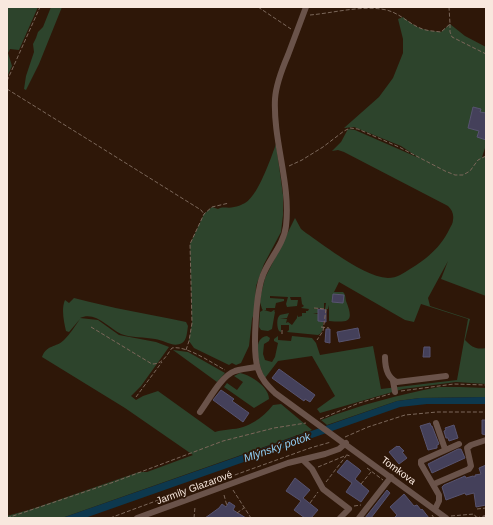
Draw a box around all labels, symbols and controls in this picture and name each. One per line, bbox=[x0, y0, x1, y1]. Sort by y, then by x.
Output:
water label: Mlýnský potok bbox=[242, 430, 312, 464]
street label: Tomkova bbox=[379, 454, 418, 487]
street label: Jarmily Glazarové bbox=[155, 468, 234, 506]

